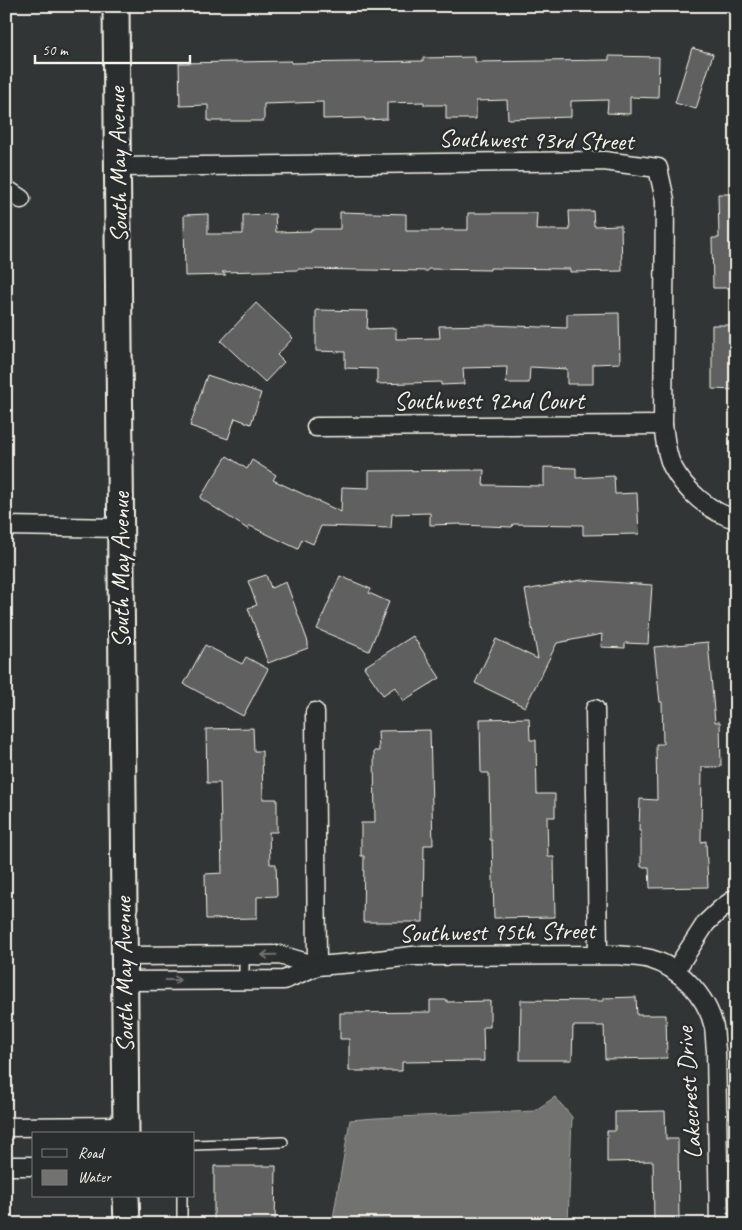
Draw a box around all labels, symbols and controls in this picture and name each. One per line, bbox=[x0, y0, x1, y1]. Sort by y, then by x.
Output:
scale bar bbox=[35, 32, 190, 64]
text: 50 m bbox=[42, 41, 69, 60]
street label: South May Avenue bbox=[101, 85, 135, 243]
street label: Southwest 93rd Street bbox=[438, 122, 636, 158]
street label: Southwest 92nd Court bbox=[394, 385, 587, 417]
street label: South May Avenue bbox=[105, 490, 137, 648]
street label: South May Avenue bbox=[107, 895, 141, 1053]
street label: Southwest 95th Street bbox=[399, 914, 598, 950]
one-way arrow bbox=[262, 950, 278, 960]
one-way arrow bbox=[165, 976, 181, 985]
street label: Lakecrest Drive bbox=[668, 1024, 710, 1160]
legend bbox=[32, 1132, 195, 1198]
text: Road bbox=[78, 1144, 105, 1163]
text: Water bbox=[78, 1168, 112, 1187]

